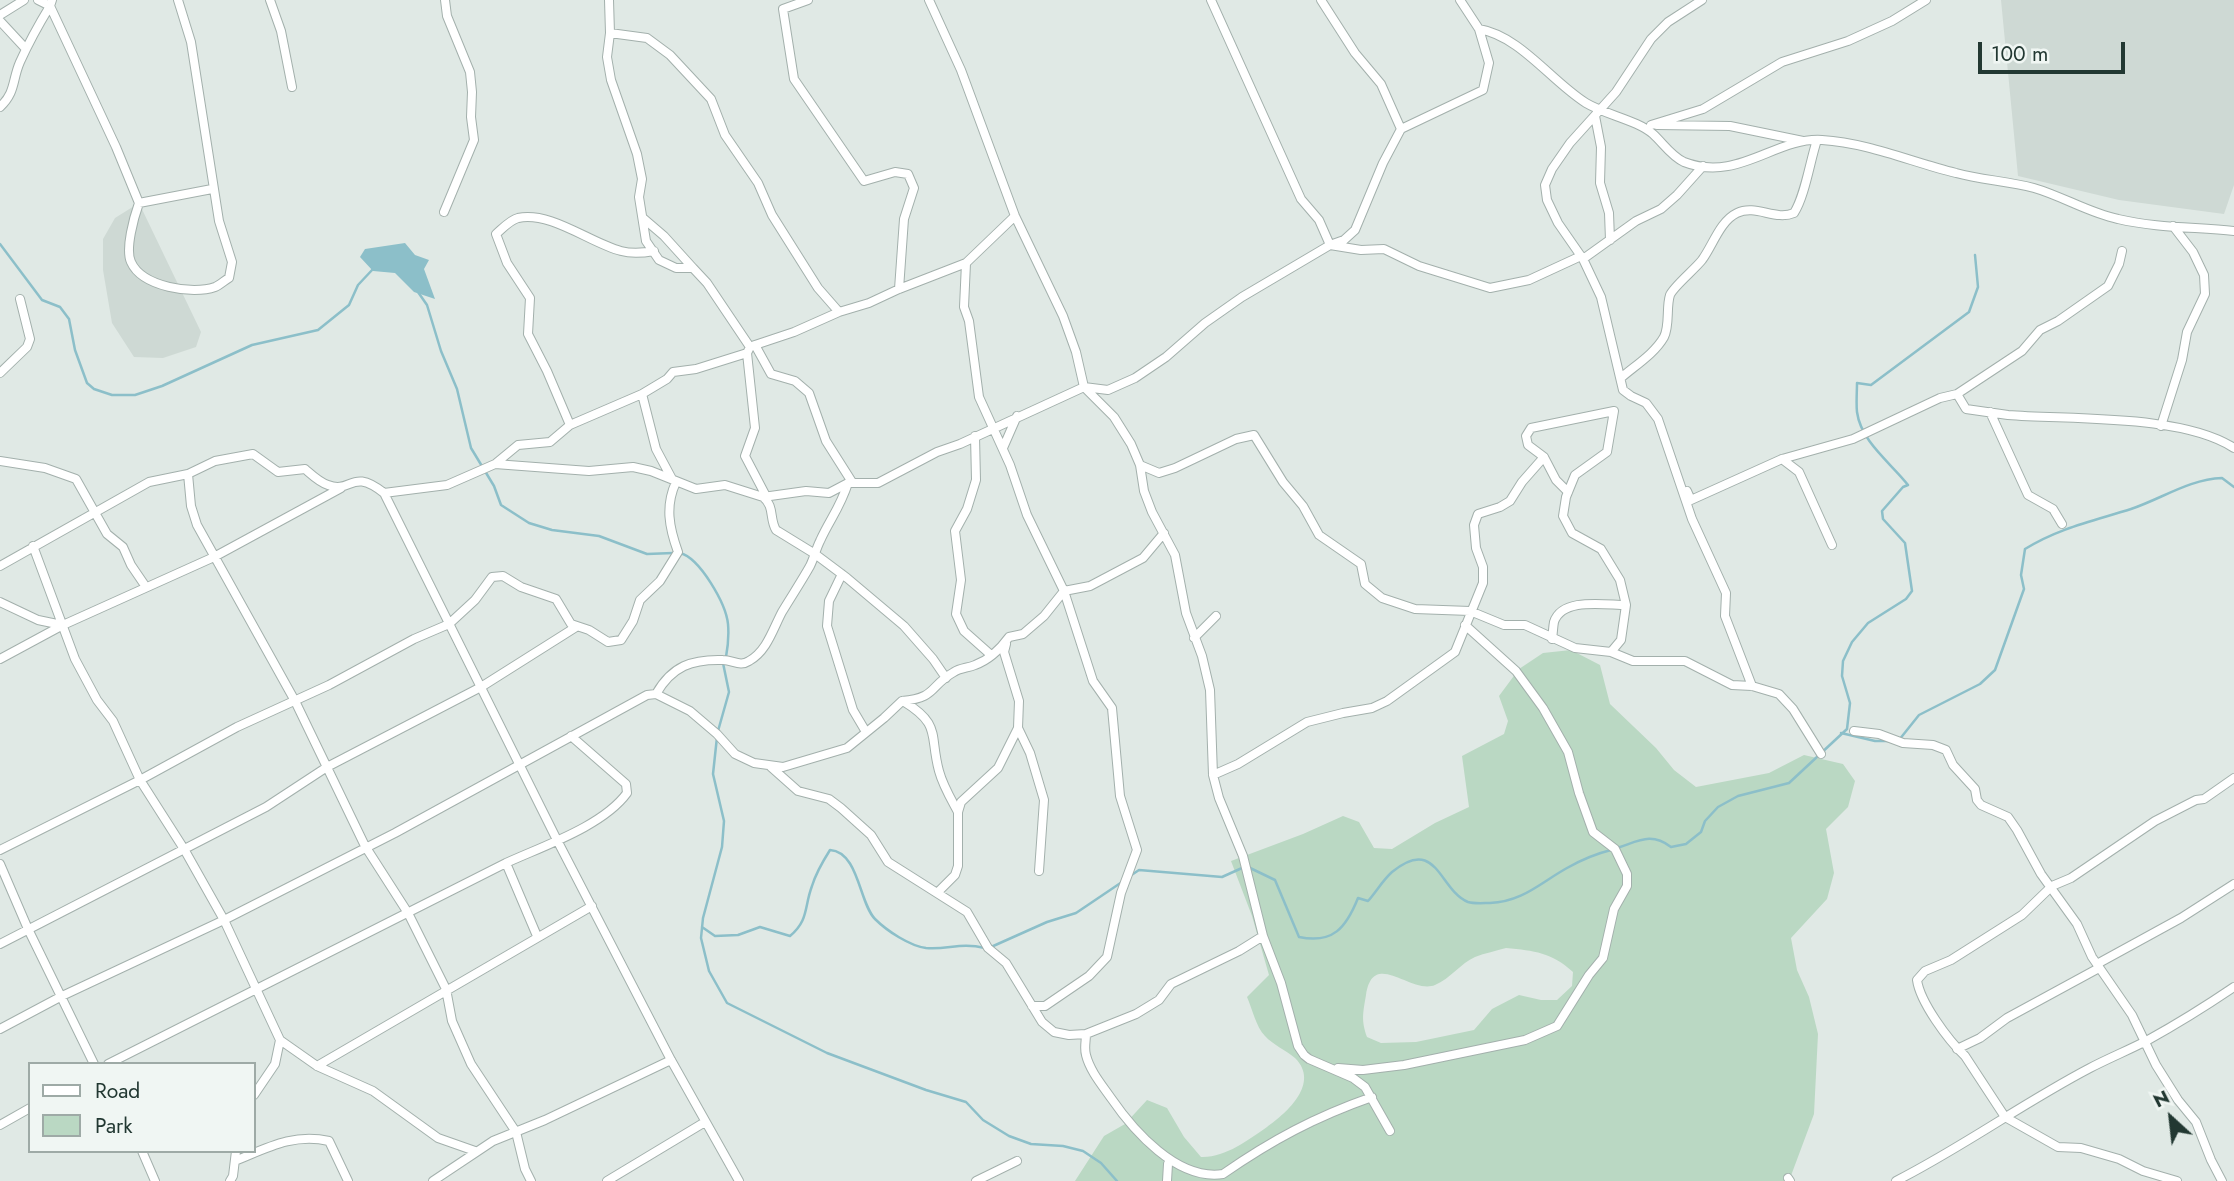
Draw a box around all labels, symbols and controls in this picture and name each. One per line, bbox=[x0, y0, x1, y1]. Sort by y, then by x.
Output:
scale bar bbox=[1982, 28, 2129, 72]
text: 100 m bbox=[1991, 39, 2048, 69]
legend bbox=[28, 1062, 256, 1153]
text: Road bbox=[95, 1076, 140, 1106]
north arrow bbox=[2136, 1083, 2206, 1153]
text: N bbox=[2148, 1083, 2174, 1114]
text: Park bbox=[95, 1111, 132, 1141]

